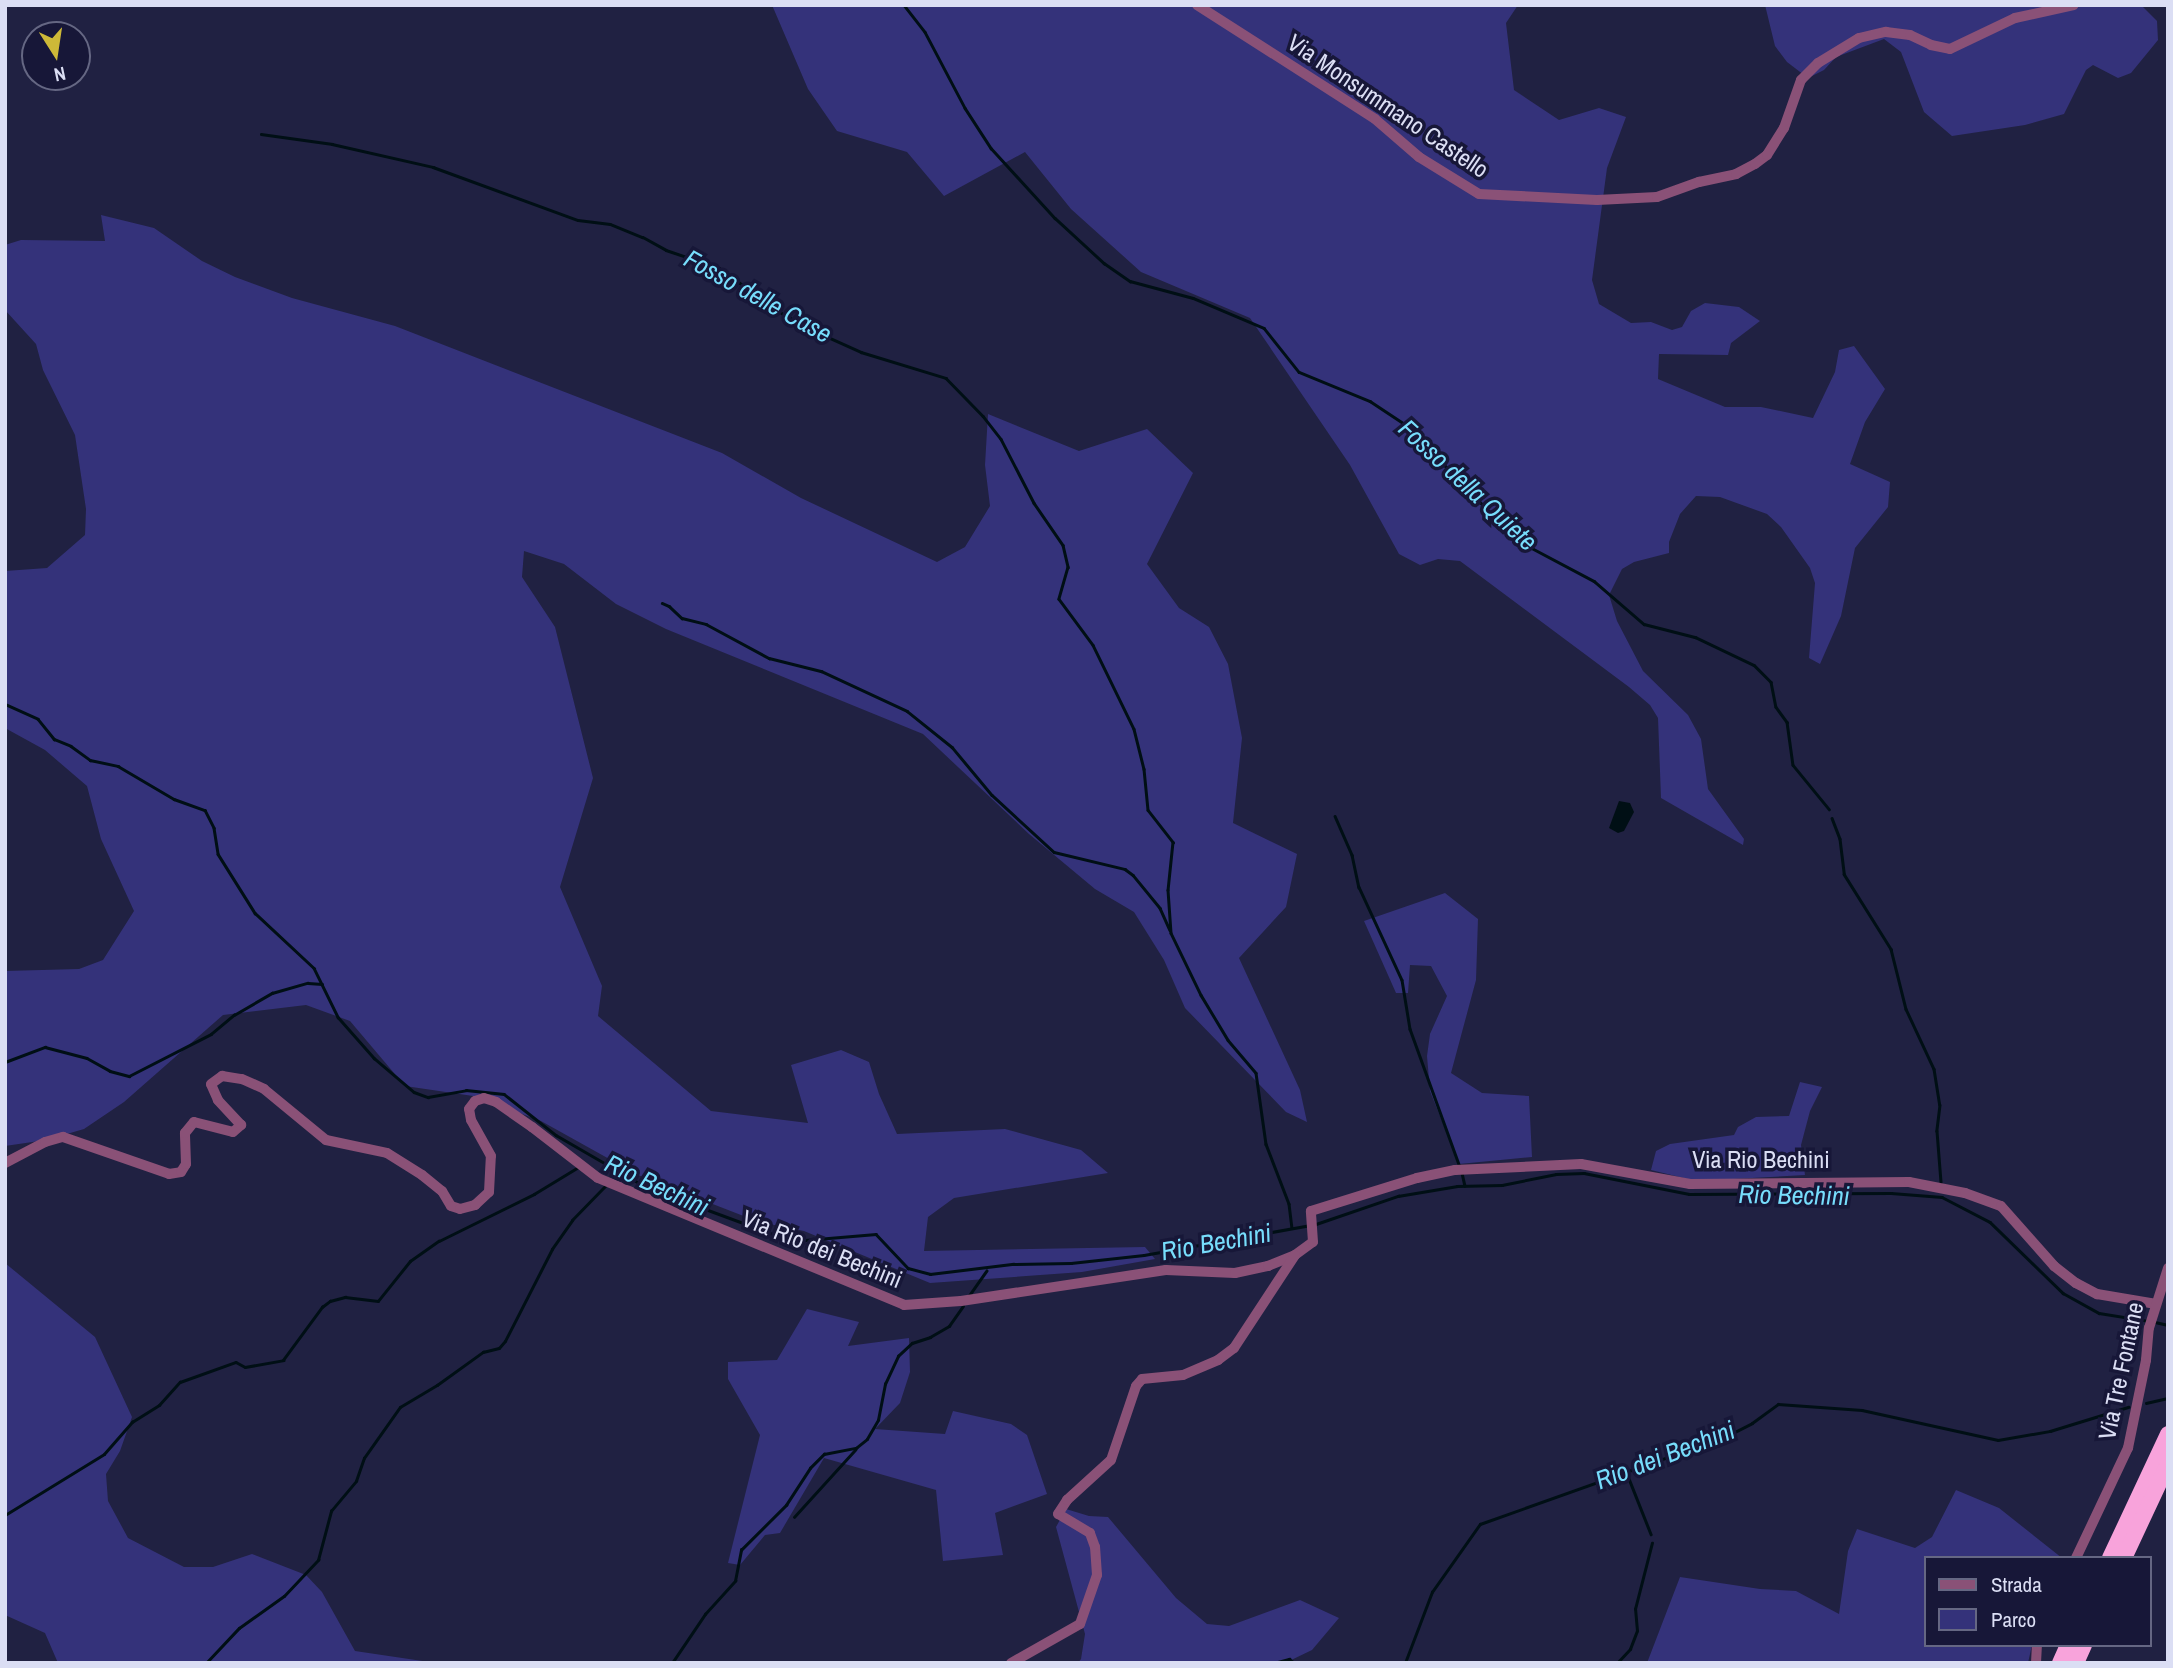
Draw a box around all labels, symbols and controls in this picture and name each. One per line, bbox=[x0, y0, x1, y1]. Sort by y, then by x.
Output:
north arrow bbox=[21, 21, 91, 91]
street label: Via Monsummano Castello bbox=[1282, 28, 1494, 184]
text: N bbox=[52, 61, 68, 88]
water label: Fosso delle Case bbox=[679, 243, 837, 349]
water label: Fosso della Quiete bbox=[1392, 413, 1544, 557]
street label: Via Rio Bechini bbox=[1692, 1146, 1830, 1174]
water label: Rio Bechini bbox=[600, 1147, 714, 1223]
water label: Rio Bechini bbox=[1738, 1178, 1850, 1212]
street label: Via Rio dei Bechini bbox=[738, 1204, 906, 1294]
water label: Rio Bechini bbox=[1158, 1217, 1274, 1267]
street label: Via Tre Fontane bbox=[2092, 1299, 2150, 1443]
water label: Rio dei Bechini bbox=[1591, 1414, 1739, 1496]
legend bbox=[1924, 1556, 2152, 1647]
text: Strada bbox=[1991, 1570, 2042, 1599]
text: Parco bbox=[1991, 1605, 2036, 1634]

